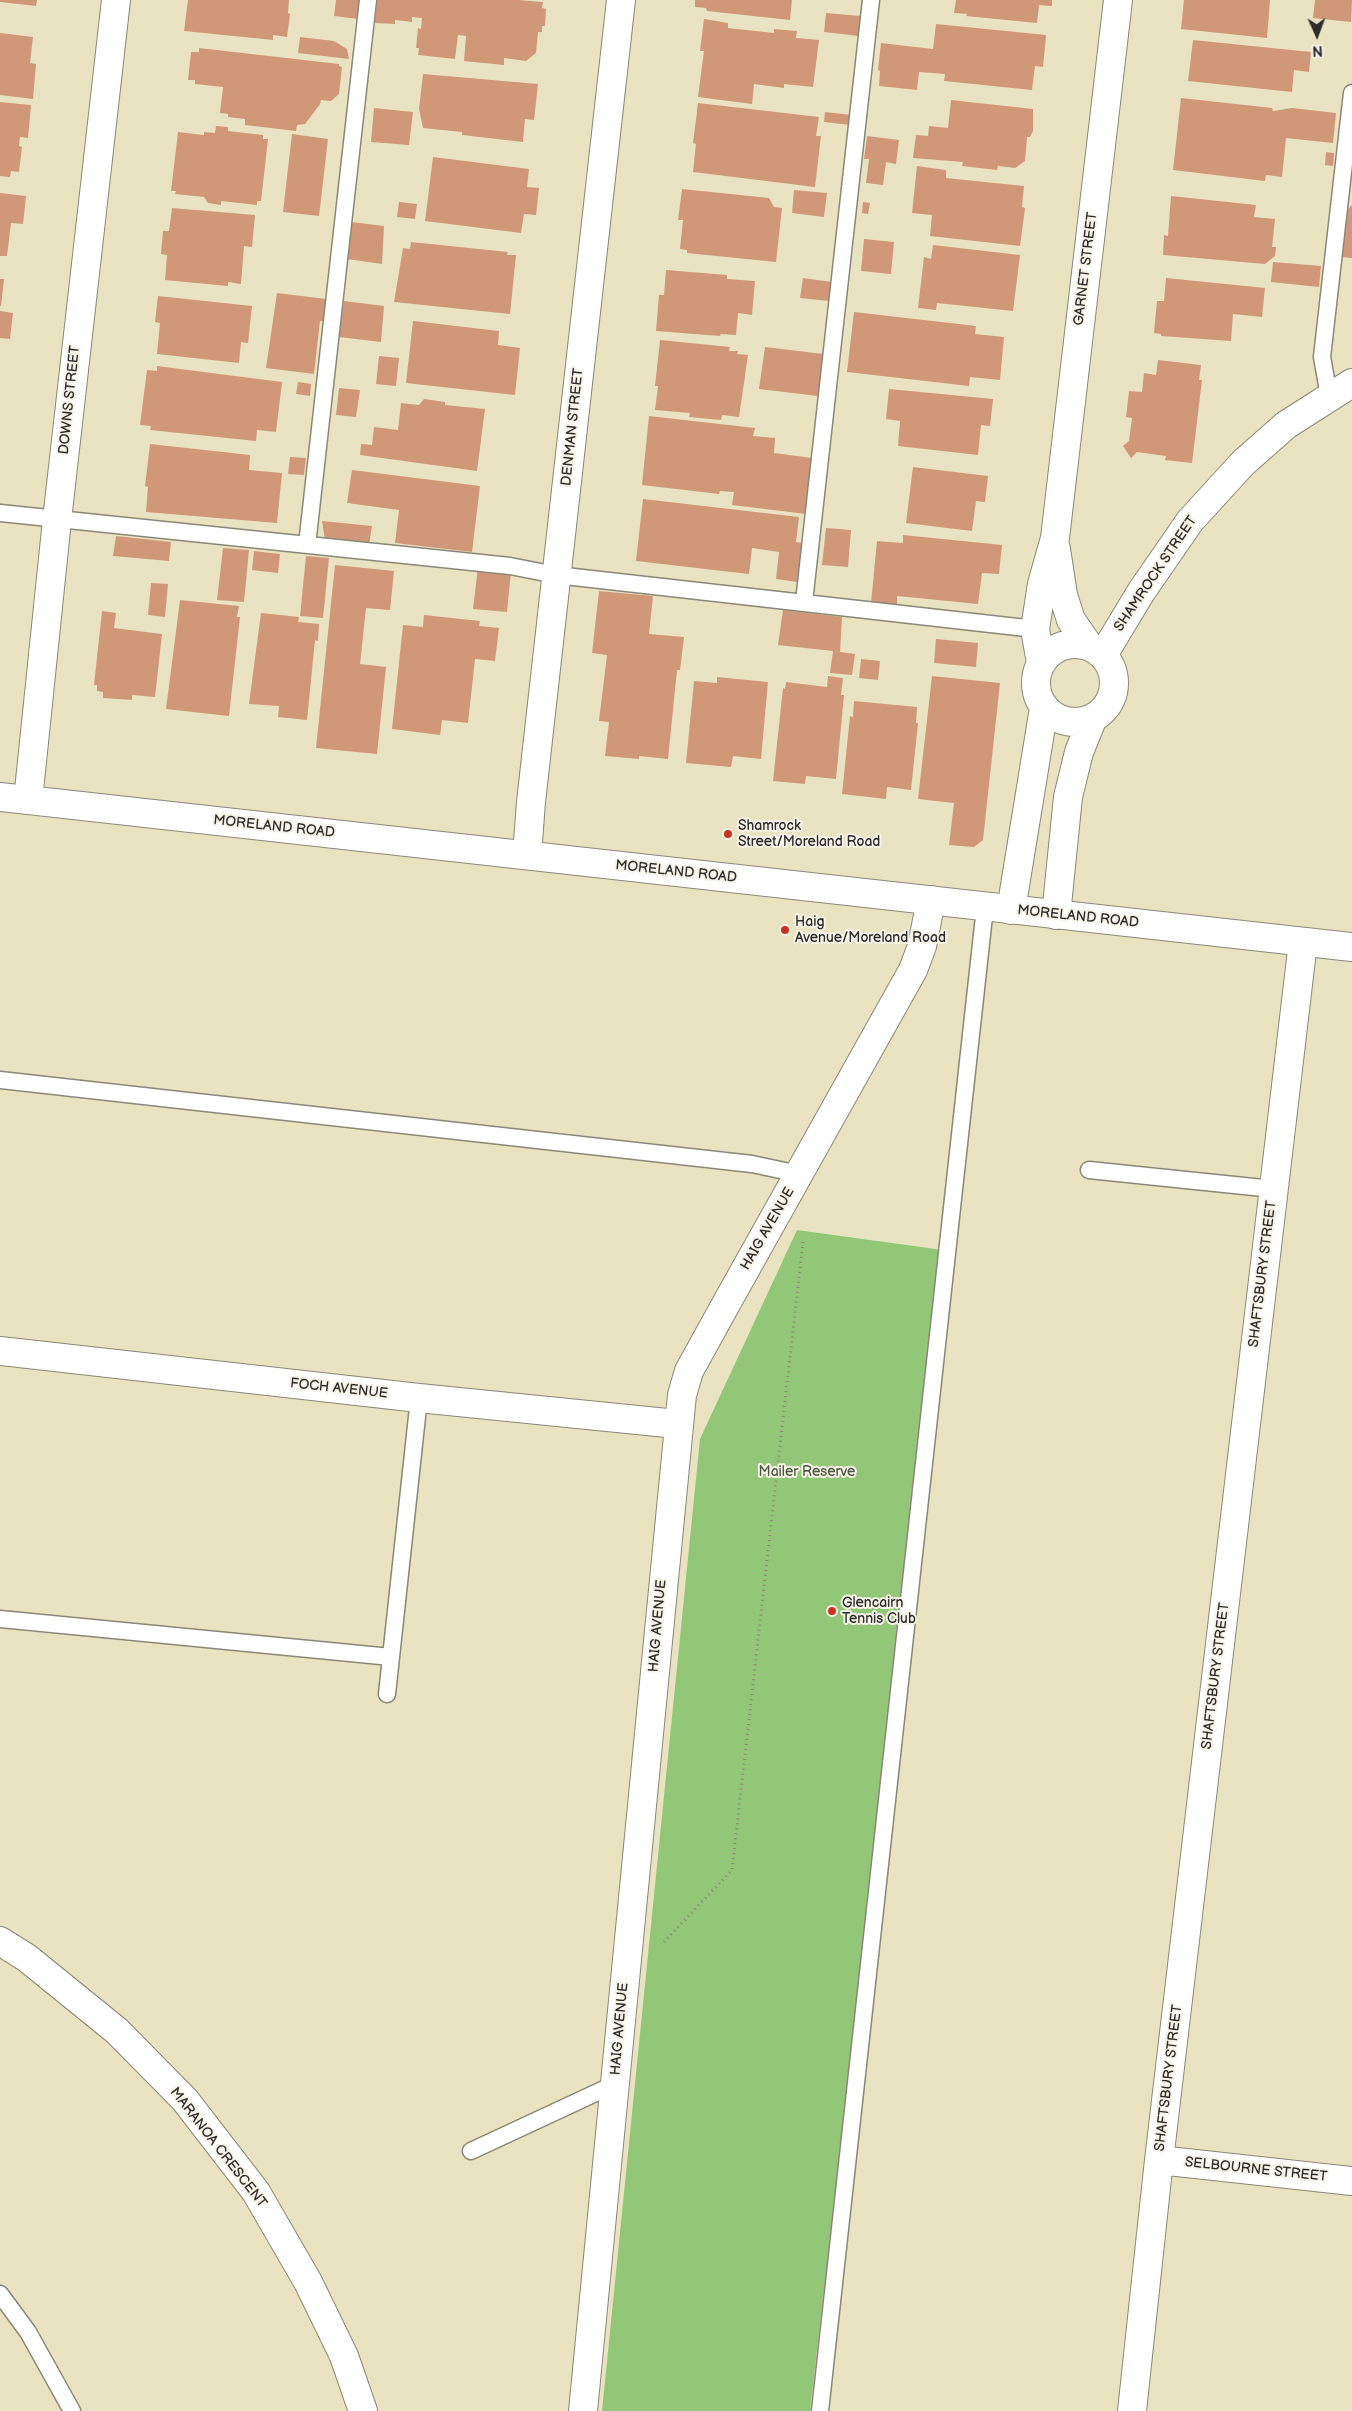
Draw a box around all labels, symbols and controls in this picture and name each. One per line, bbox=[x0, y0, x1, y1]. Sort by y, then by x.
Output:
north arrow bbox=[1292, 10, 1342, 60]
text: N bbox=[1312, 42, 1323, 59]
street label: GARNET STREET bbox=[1071, 211, 1101, 327]
street label: DOWNS STREET bbox=[56, 345, 84, 455]
street label: DENMAN STREET bbox=[558, 367, 588, 487]
street label: SHAMROCK STREET bbox=[1111, 513, 1201, 635]
street label: MORELAND ROAD bbox=[212, 812, 336, 842]
place label: Shamrock Street/Moreland Road bbox=[738, 818, 880, 850]
marker: Shamrock Street/Moreland Road bbox=[722, 828, 734, 840]
street label: MORELAND ROAD bbox=[614, 857, 738, 887]
street label: MORELAND ROAD bbox=[1016, 902, 1140, 932]
place label: Haig Avenue/Moreland Road bbox=[795, 914, 946, 946]
marker: Haig Avenue/Moreland Road bbox=[779, 924, 791, 936]
street label: HAIG AVENUE bbox=[738, 1185, 798, 1273]
street label: SHAFTSBURY STREET bbox=[1246, 1200, 1280, 1348]
street label: FOCH AVENUE bbox=[289, 1376, 389, 1402]
park label: Mailer Reserve bbox=[759, 1464, 855, 1480]
street label: HAIG AVENUE bbox=[646, 1579, 670, 1673]
place label: Glencairn Tennis Club bbox=[842, 1595, 916, 1628]
street label: SHAFTSBURY STREET bbox=[1199, 1602, 1233, 1750]
marker: Glencairn Tennis Club bbox=[826, 1605, 838, 1617]
street label: HAIG AVENUE bbox=[608, 1982, 632, 2076]
street label: SHAFTSBURY STREET bbox=[1152, 2004, 1186, 2152]
street label: MARANOA CRESCENT bbox=[166, 2085, 270, 2211]
street label: SELBOURNE STREET bbox=[1184, 2154, 1328, 2186]

